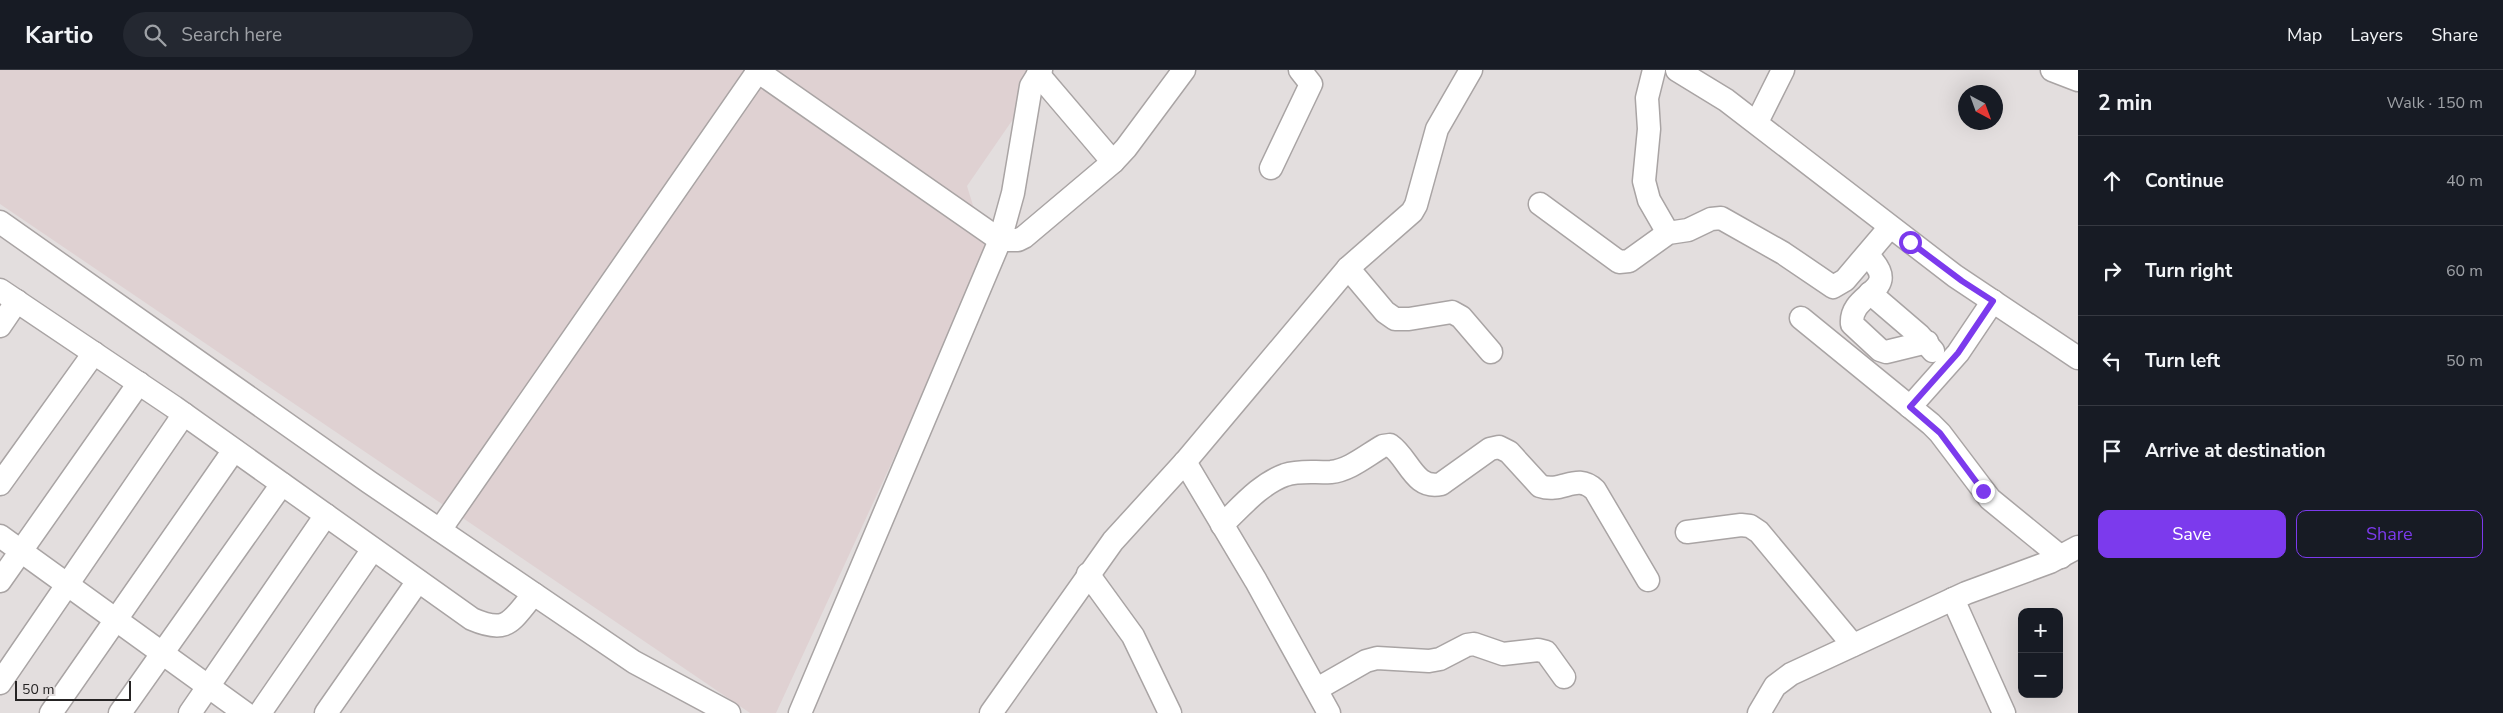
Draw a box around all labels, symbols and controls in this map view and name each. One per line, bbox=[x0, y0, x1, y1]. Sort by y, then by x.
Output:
search box bbox=[123, 12, 473, 57]
text: Kartio bbox=[25, 19, 93, 51]
icon: search bbox=[141, 21, 169, 49]
text: Search here bbox=[181, 22, 282, 48]
text: Map bbox=[2287, 23, 2322, 47]
text: Layers bbox=[2350, 23, 2403, 47]
text: Share bbox=[2431, 23, 2478, 47]
north arrow bbox=[1958, 85, 2003, 130]
text: 2 min bbox=[2098, 89, 2152, 117]
text: Walk · 150 m bbox=[2387, 92, 2483, 114]
icon: ahead bbox=[2098, 167, 2126, 195]
text: Continue bbox=[2145, 168, 2224, 194]
text: 40 m bbox=[2446, 170, 2483, 192]
route start bbox=[1899, 231, 1922, 254]
icon: right bbox=[2098, 257, 2126, 285]
text: Turn right bbox=[2145, 258, 2232, 284]
text: 60 m bbox=[2446, 260, 2483, 282]
icon: left bbox=[2098, 347, 2126, 375]
text: Turn left bbox=[2145, 348, 2220, 374]
text: 50 m bbox=[2446, 350, 2483, 372]
icon: arrive bbox=[2098, 437, 2126, 465]
text: Arrive at destination bbox=[2145, 438, 2326, 464]
route end bbox=[1972, 480, 1995, 503]
button: Save bbox=[2098, 510, 2286, 558]
button: Share bbox=[2296, 510, 2483, 558]
map controls bbox=[2018, 608, 2063, 698]
button: + bbox=[2018, 608, 2063, 653]
button: − bbox=[2018, 653, 2063, 698]
scale bar bbox=[15, 678, 131, 701]
text: 50 m bbox=[22, 680, 54, 699]

